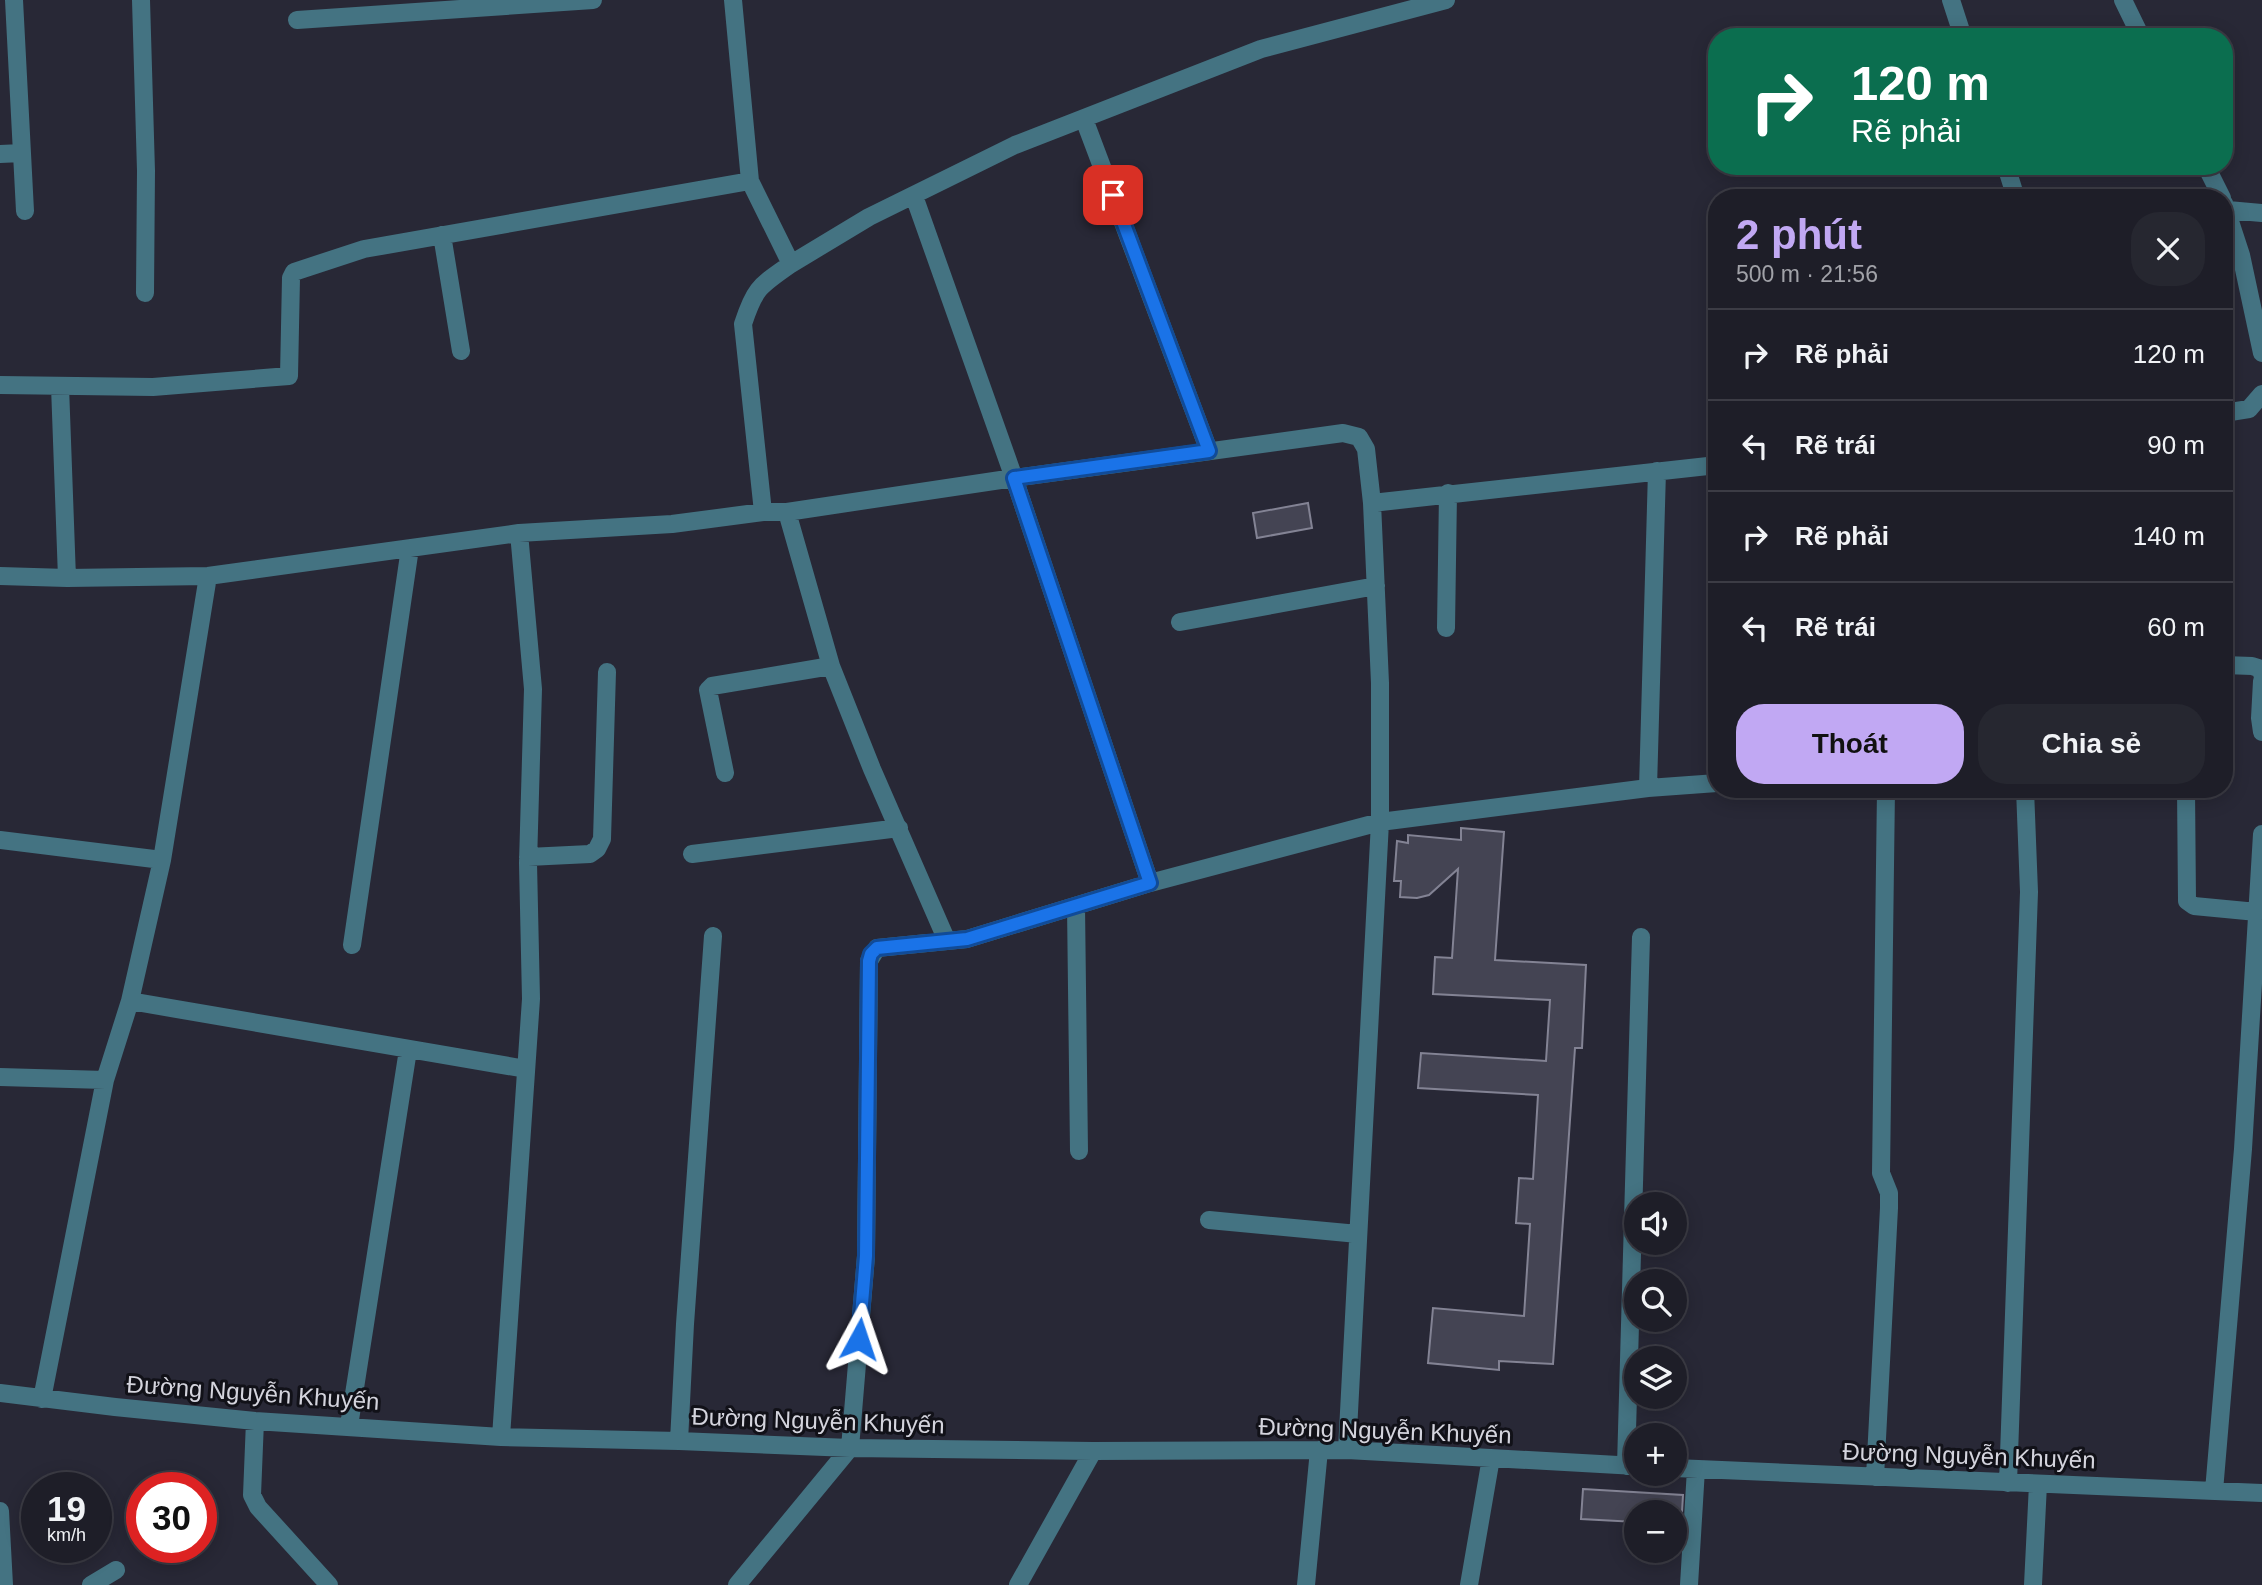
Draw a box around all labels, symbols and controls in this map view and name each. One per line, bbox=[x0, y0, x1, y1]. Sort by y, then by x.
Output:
icon: right bbox=[1736, 56, 1827, 147]
text: 120 m bbox=[1851, 56, 1990, 110]
text: Rẽ phải bbox=[1851, 113, 1961, 149]
pin bbox=[1083, 165, 1143, 225]
icon: arrive bbox=[1094, 176, 1132, 214]
text: 2 phút bbox=[1736, 211, 1862, 258]
button: close bbox=[2131, 212, 2205, 286]
text: 500 m · 21:56 bbox=[1736, 261, 1878, 287]
icon: right bbox=[1736, 336, 1774, 374]
text: Rẽ phải bbox=[1795, 339, 1889, 369]
text: 120 m bbox=[2133, 339, 2205, 369]
icon: left bbox=[1736, 427, 1774, 465]
text: Rẽ trái bbox=[1795, 430, 1876, 460]
text: 90 m bbox=[2147, 430, 2205, 460]
icon: right bbox=[1736, 518, 1774, 556]
text: Rẽ phải bbox=[1795, 521, 1889, 551]
text: 140 m bbox=[2133, 521, 2205, 551]
icon: left bbox=[1736, 609, 1774, 647]
text: Rẽ trái bbox=[1795, 612, 1876, 642]
text: 60 m bbox=[2147, 612, 2205, 642]
button: Thoát bbox=[1736, 704, 1964, 784]
button: Chia sẻ bbox=[1978, 704, 2205, 784]
map controls bbox=[1624, 1192, 1687, 1563]
button: sound bbox=[1624, 1192, 1687, 1255]
button: search bbox=[1624, 1269, 1687, 1332]
position arrow bbox=[822, 1302, 896, 1376]
button: layers bbox=[1624, 1346, 1687, 1409]
street label: Đường Nguyễn Khuyến bbox=[126, 1370, 380, 1415]
street label: Đường Nguyễn Khuyến bbox=[691, 1403, 945, 1438]
street label: Đường Nguyễn Khuyến bbox=[1258, 1413, 1512, 1448]
button: + bbox=[1624, 1423, 1687, 1486]
street label: Đường Nguyễn Khuyến bbox=[1842, 1438, 2096, 1473]
speed limit sign: 30 bbox=[126, 1472, 217, 1563]
text: 19 bbox=[47, 1489, 86, 1528]
button: − bbox=[1624, 1500, 1687, 1563]
text: km/h bbox=[47, 1525, 86, 1545]

